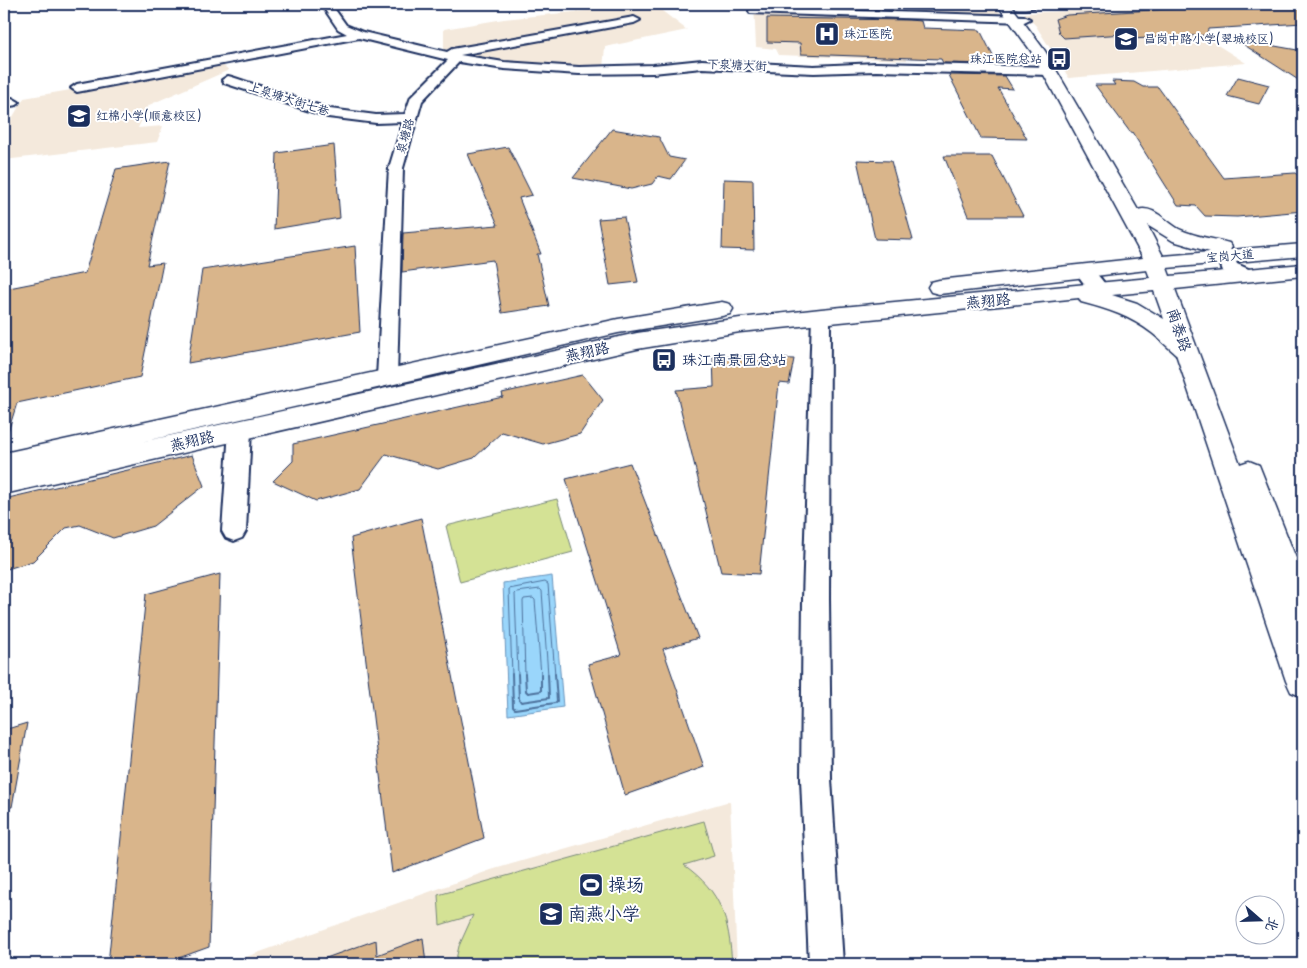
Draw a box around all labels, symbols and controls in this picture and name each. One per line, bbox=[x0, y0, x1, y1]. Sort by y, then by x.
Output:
hospital icon: 珠江医院 bbox=[814, 21, 840, 47]
place label: 珠江医院 bbox=[844, 24, 892, 42]
school or university icon: 昌岗中路小学(翠城校区) bbox=[1113, 26, 1139, 52]
place label: 昌岗中路小学(翠城校区) bbox=[1144, 29, 1273, 47]
bus stop icon: 珠江医院总站 bbox=[1046, 46, 1072, 72]
place label: 珠江医院总站 bbox=[970, 49, 1042, 67]
street label: 下泉塘大街 bbox=[707, 54, 767, 74]
street label: 上泉塘大街七巷 bbox=[247, 77, 332, 120]
school or university icon: 红棉小学(顺意校区) bbox=[66, 103, 92, 129]
place label: 红棉小学(顺意校区) bbox=[96, 106, 201, 124]
street label: 泉塘路 bbox=[390, 116, 418, 156]
street label: 宝岗大道 bbox=[1205, 244, 1255, 266]
street label: 燕翔路 bbox=[964, 286, 1011, 313]
street label: 南泰路 bbox=[1162, 304, 1199, 355]
street label: 燕翔路 bbox=[562, 335, 611, 366]
bus stop icon: 珠江南景园总站 bbox=[651, 347, 677, 373]
place label: 珠江南景园总站 bbox=[682, 347, 787, 370]
street label: 燕翔路 bbox=[167, 423, 216, 456]
place label: 操场 bbox=[608, 870, 644, 897]
sports icon: 操场 bbox=[578, 872, 604, 898]
north arrow bbox=[1234, 896, 1284, 946]
place label: 南燕小学 bbox=[568, 899, 640, 926]
school or university icon: 南燕小学 bbox=[538, 901, 564, 927]
text: 北 bbox=[1260, 914, 1285, 935]

